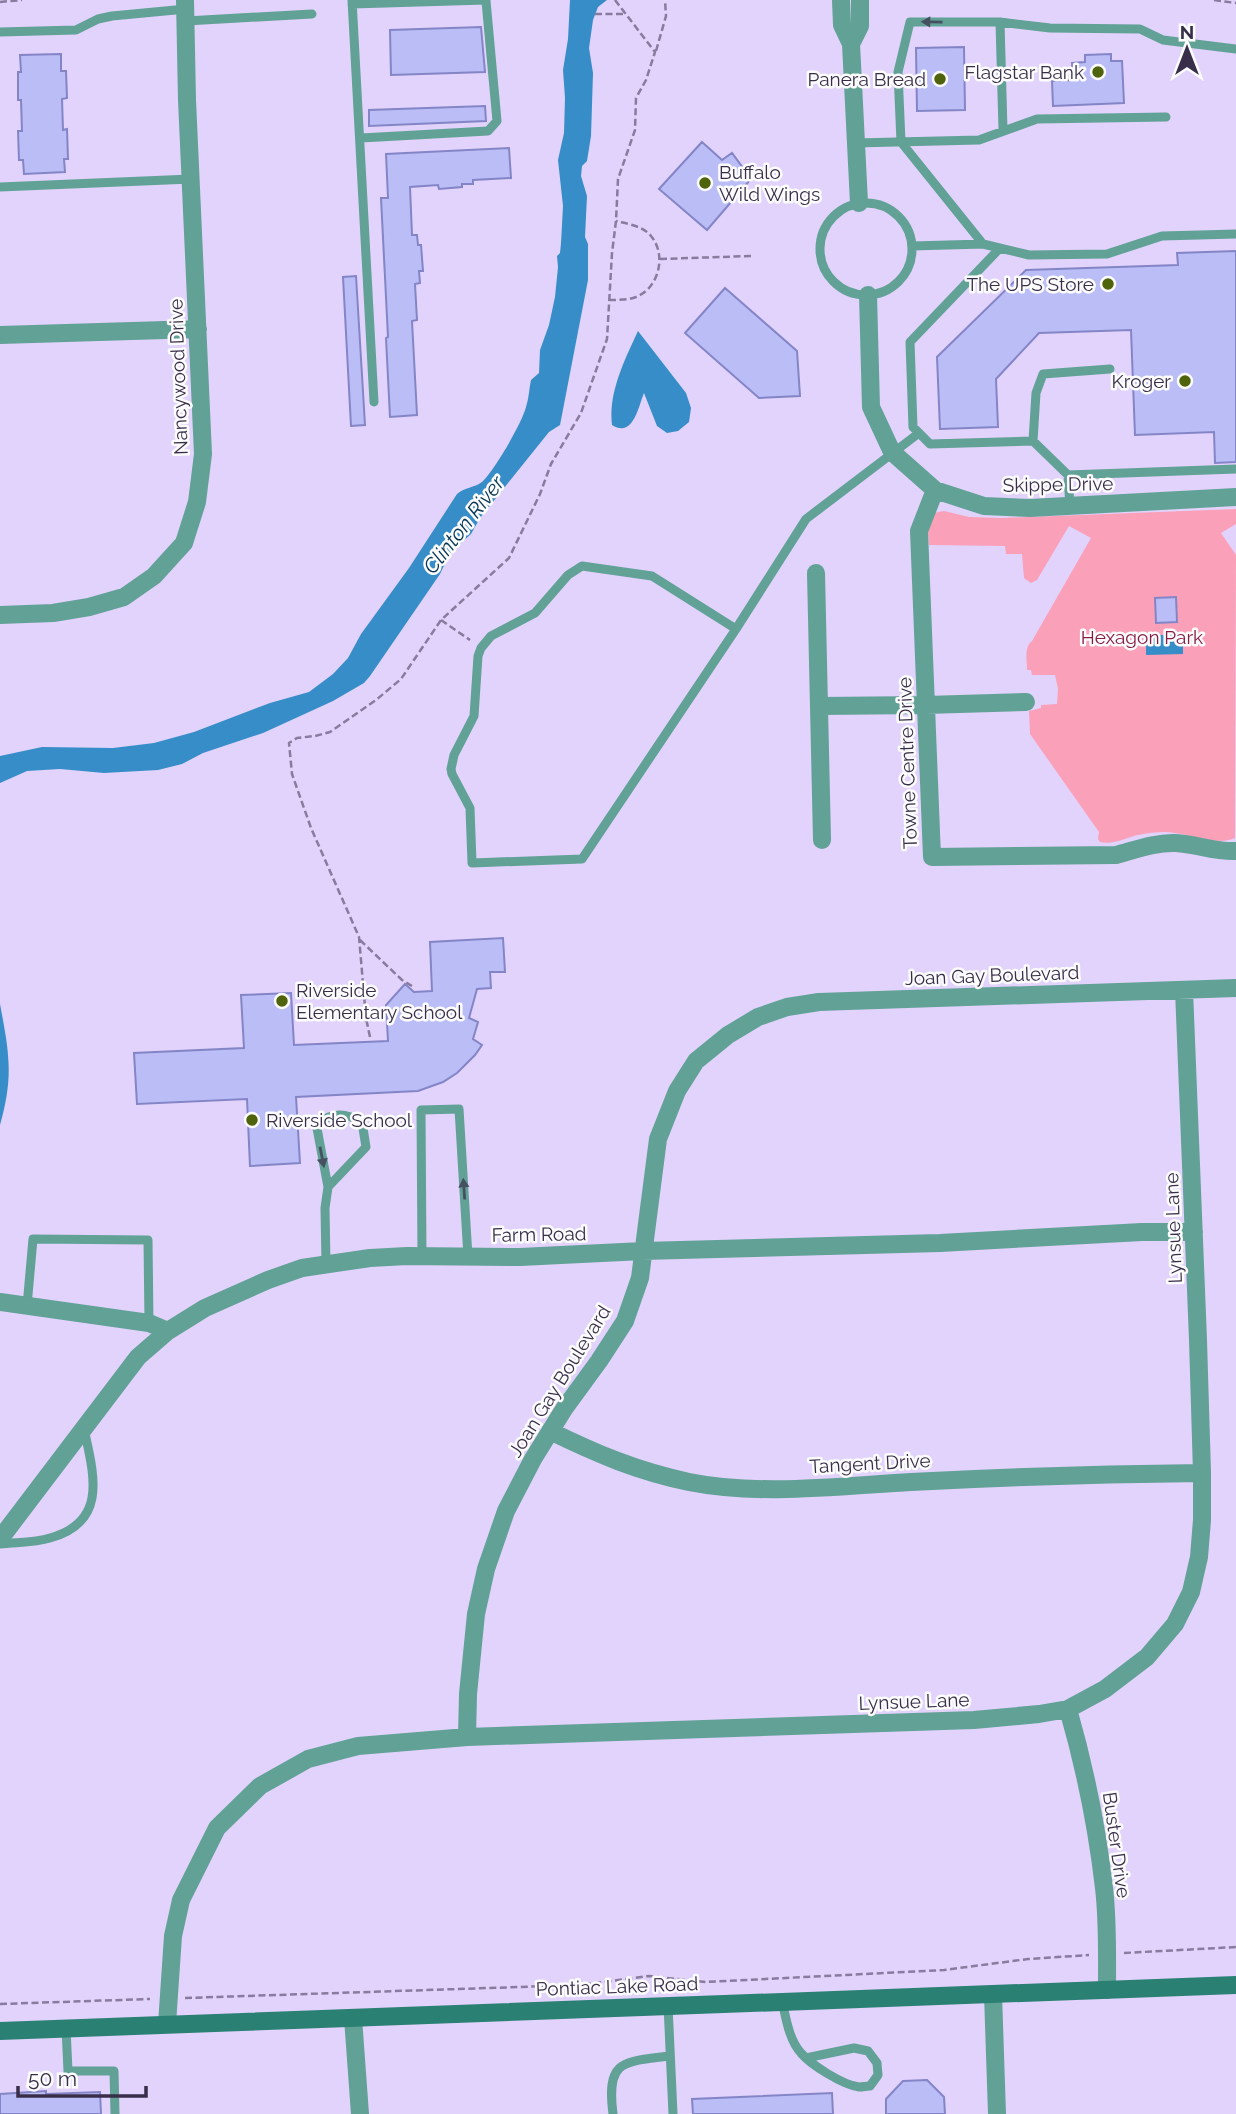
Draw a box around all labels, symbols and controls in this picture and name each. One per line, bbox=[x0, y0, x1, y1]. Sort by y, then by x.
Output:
north arrow bbox=[1152, 14, 1222, 84]
one-way arrow bbox=[921, 16, 943, 28]
text: N bbox=[1180, 21, 1194, 43]
place label: Flagstar Bank bbox=[964, 61, 1084, 83]
marker: Flagstar Bank bbox=[1090, 64, 1106, 80]
place label: Panera Bread bbox=[808, 68, 926, 90]
marker: Panera Bread bbox=[932, 71, 948, 87]
place label: Buffalo Wild Wings bbox=[719, 161, 820, 205]
marker: Buffalo Wild Wings bbox=[697, 175, 713, 191]
place label: The UPS Store bbox=[966, 273, 1094, 295]
marker: The UPS Store bbox=[1100, 276, 1116, 292]
street label: Nancywood Drive bbox=[164, 299, 192, 455]
place label: Kroger bbox=[1112, 370, 1171, 392]
marker: Kroger bbox=[1177, 373, 1193, 389]
water label: Clinton River bbox=[418, 470, 510, 579]
street label: Skippe Drive bbox=[1003, 472, 1113, 496]
park label: Hexagon Park bbox=[1081, 626, 1203, 648]
street label: Towne Centre Drive bbox=[893, 677, 921, 849]
street label: Joan Gay Boulevard bbox=[904, 961, 1080, 989]
place label: Riverside Elementary School bbox=[296, 979, 463, 1023]
marker: Riverside Elementary School bbox=[274, 993, 290, 1009]
place label: Riverside School bbox=[266, 1109, 413, 1131]
marker: Riverside School bbox=[244, 1112, 260, 1128]
one-way arrow bbox=[317, 1146, 328, 1168]
street label: Lynsue Lane bbox=[1160, 1172, 1186, 1284]
one-way arrow bbox=[458, 1177, 469, 1199]
street label: Farm Road bbox=[491, 1222, 587, 1246]
street label: Joan Gay Boulevard bbox=[503, 1301, 615, 1461]
street label: Tangent Drive bbox=[809, 1449, 931, 1477]
street label: Lynsue Lane bbox=[858, 1688, 970, 1714]
street label: Buster Drive bbox=[1099, 1791, 1135, 1899]
street label: Pontiac Lake Road bbox=[535, 1972, 699, 2000]
scale bar bbox=[18, 2054, 145, 2098]
text: 50 m bbox=[28, 2066, 77, 2091]

